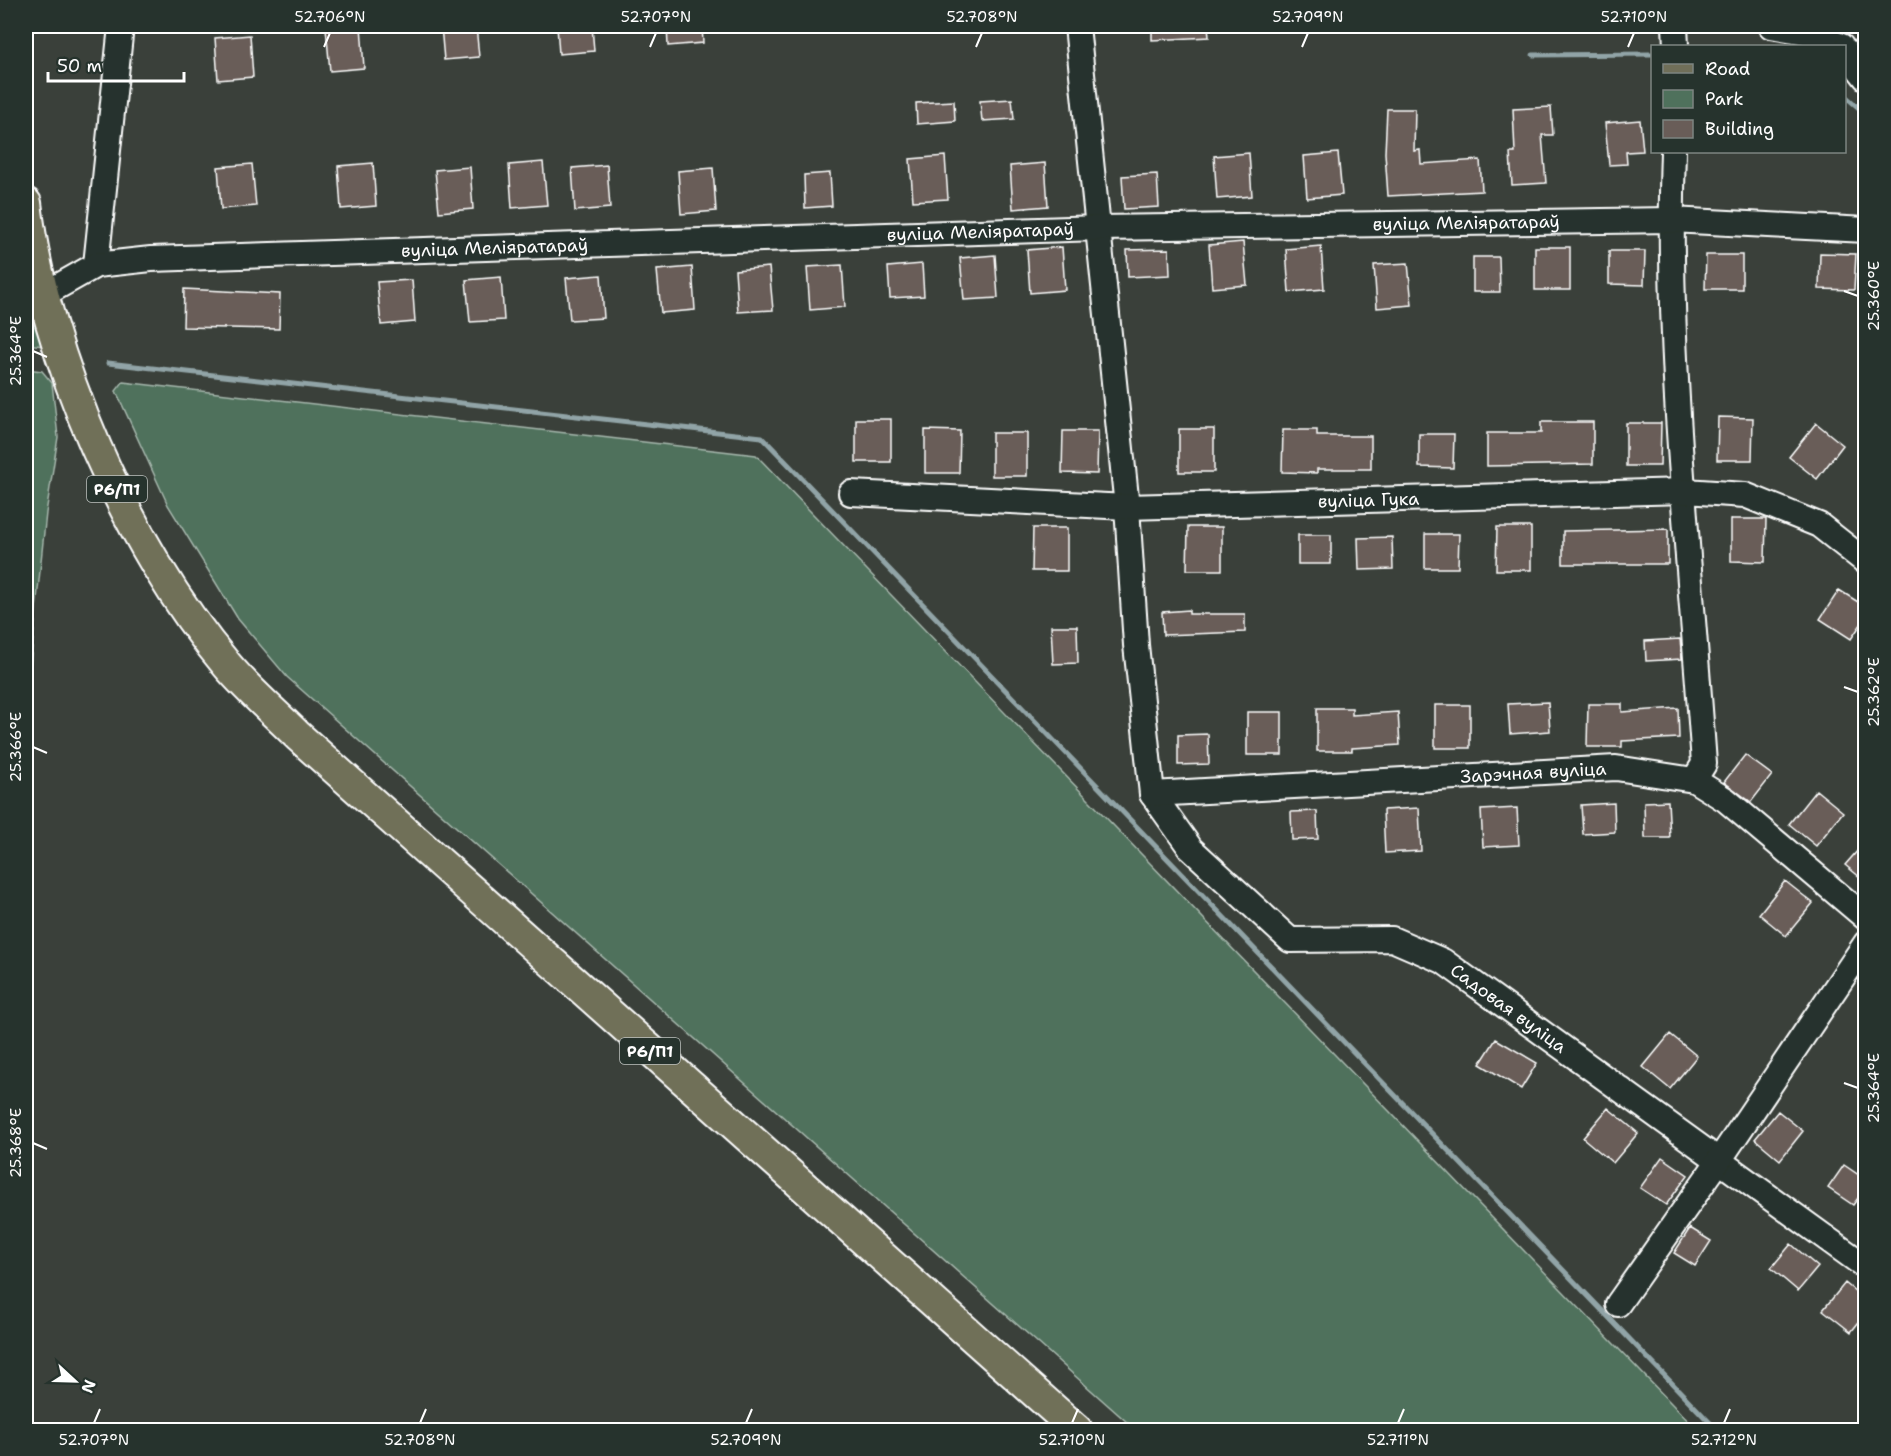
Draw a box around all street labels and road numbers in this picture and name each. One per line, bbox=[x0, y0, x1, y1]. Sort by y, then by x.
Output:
street label: вуліца Меліяратараў bbox=[1372, 210, 1560, 236]
street label: вуліца Меліяратараў bbox=[886, 217, 1074, 247]
street label: вуліца Меліяратараў bbox=[401, 233, 589, 263]
road number: Р6/П1 bbox=[87, 476, 147, 502]
street label: вуліца Гука bbox=[1317, 487, 1420, 514]
street label: Зарэчная вуліца bbox=[1460, 757, 1607, 789]
street label: Садовая вуліца bbox=[1445, 958, 1571, 1059]
road number: Р6/П1 bbox=[620, 1038, 680, 1064]

